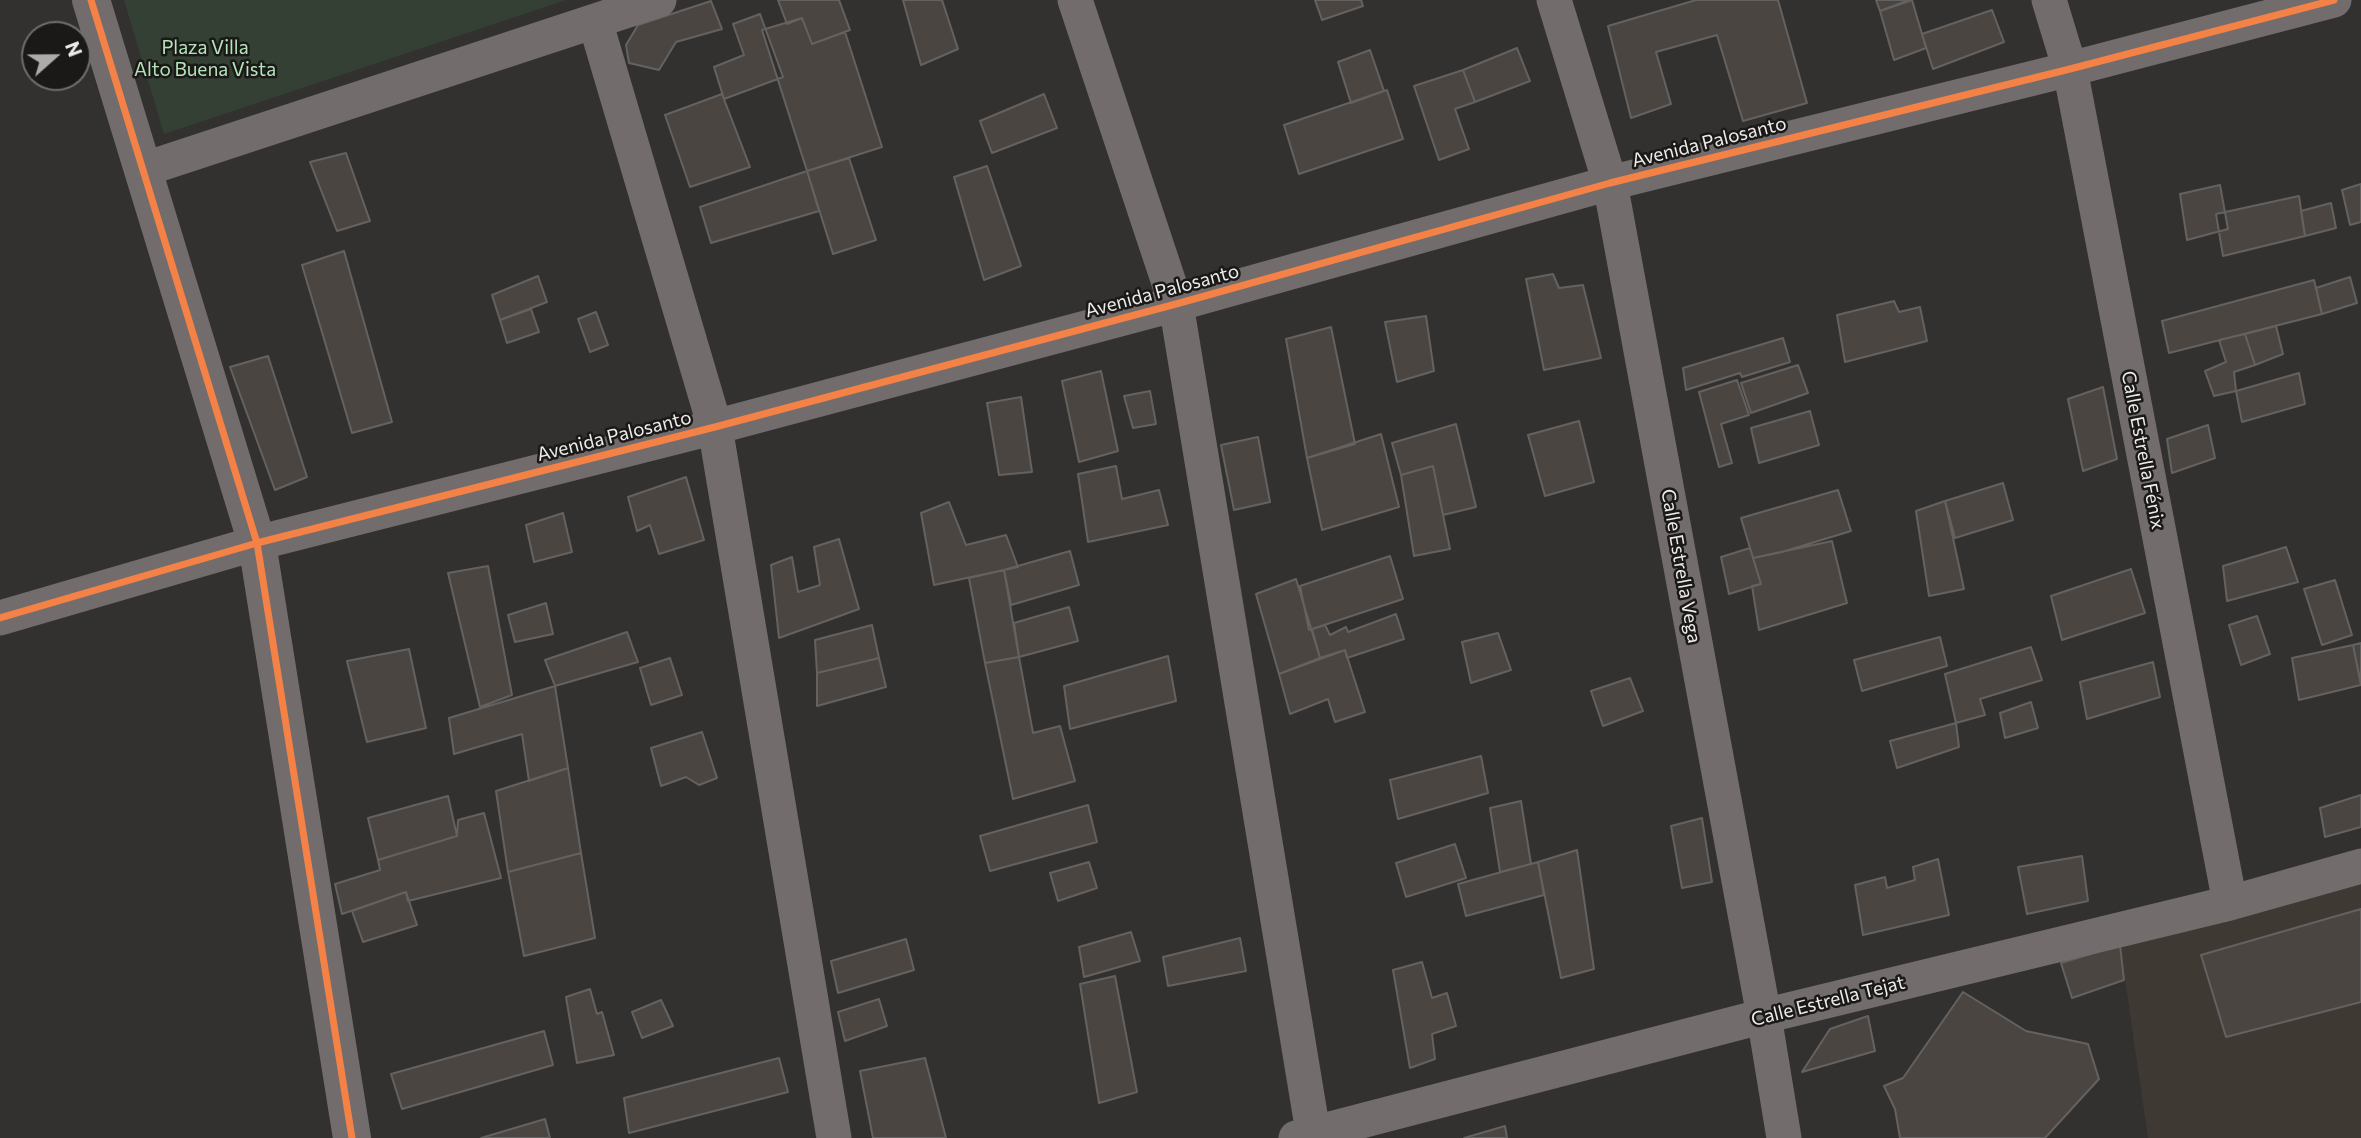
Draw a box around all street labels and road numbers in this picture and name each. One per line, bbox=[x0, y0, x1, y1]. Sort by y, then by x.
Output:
street label: Avenida Palosanto bbox=[1629, 112, 1789, 172]
street label: Avenida Palosanto bbox=[1083, 259, 1241, 323]
street label: Calle Estrella Fénix bbox=[2116, 369, 2170, 531]
street label: Avenida Palosanto bbox=[534, 406, 694, 466]
street label: Calle Estrella Vega bbox=[1656, 487, 1706, 645]
street label: Calle Estrella Tejat bbox=[1749, 971, 1907, 1031]

